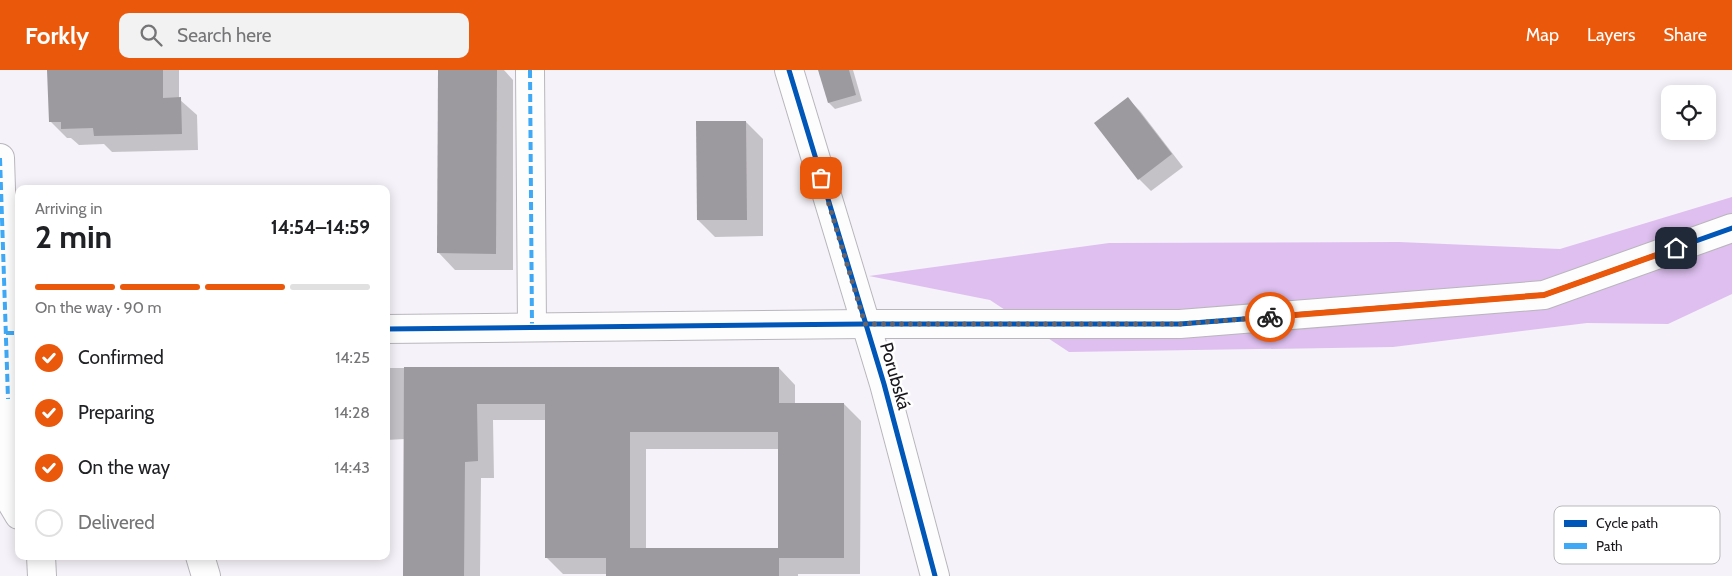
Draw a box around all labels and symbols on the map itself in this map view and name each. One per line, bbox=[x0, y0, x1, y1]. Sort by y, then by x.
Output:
pin bbox=[800, 157, 842, 199]
pin bbox=[1655, 227, 1697, 269]
courier bbox=[1245, 292, 1295, 342]
street label: Porubská bbox=[875, 340, 915, 413]
legend bbox=[1554, 506, 1720, 564]
text: Cycle path bbox=[1596, 514, 1658, 532]
text: Path bbox=[1596, 537, 1623, 555]

